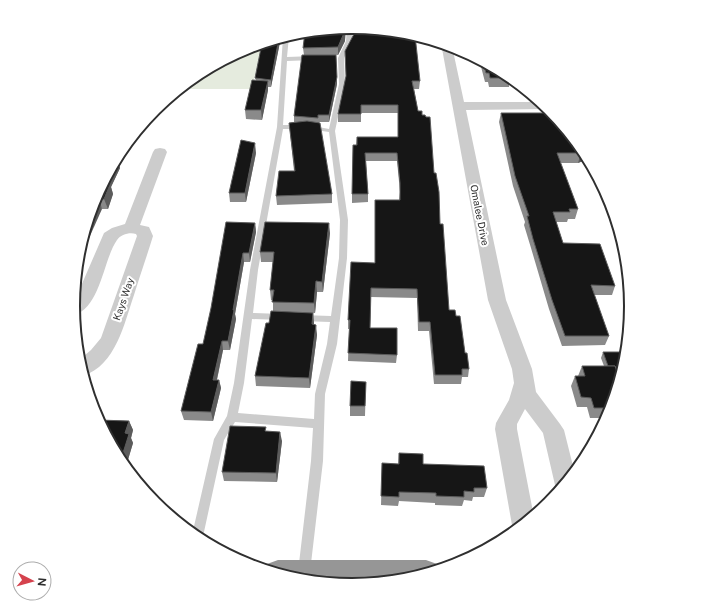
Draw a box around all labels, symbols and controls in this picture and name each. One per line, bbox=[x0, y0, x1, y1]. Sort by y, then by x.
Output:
street label: Omalee Drive bbox=[468, 184, 492, 247]
street label: Kays Way bbox=[110, 275, 136, 322]
north arrow bbox=[12, 561, 52, 601]
text: N bbox=[36, 577, 48, 587]

